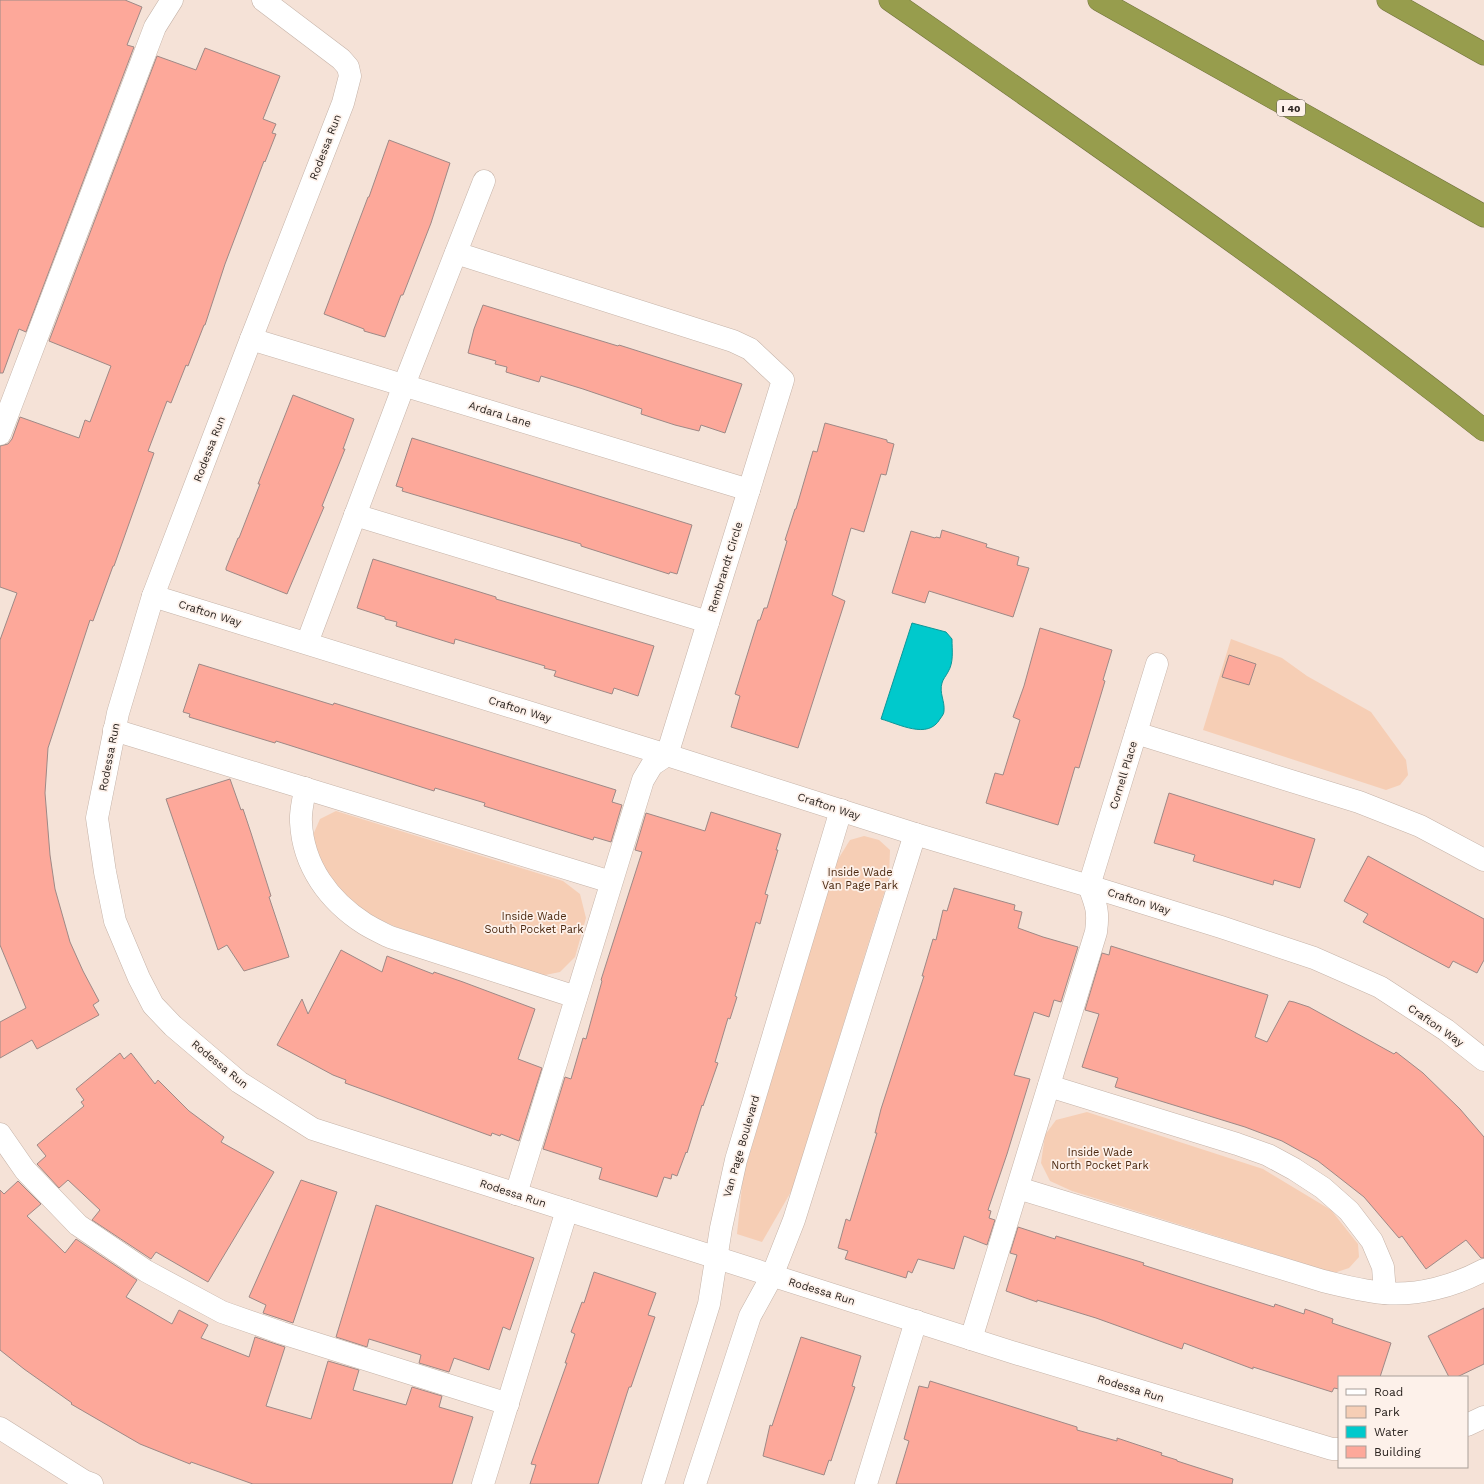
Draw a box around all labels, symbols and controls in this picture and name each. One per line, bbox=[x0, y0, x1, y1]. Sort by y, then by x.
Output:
road number: I 40 bbox=[1277, 100, 1305, 116]
street label: Rodessa Run bbox=[307, 113, 344, 182]
street label: Ardara Lane bbox=[467, 399, 533, 430]
street label: Rodessa Run bbox=[191, 415, 228, 484]
street label: Rembrandt Circle bbox=[706, 520, 745, 614]
street label: Crafton Way bbox=[177, 598, 243, 629]
street label: Crafton Way bbox=[487, 694, 553, 725]
street label: Rodessa Run bbox=[97, 722, 122, 792]
street label: Cornell Place bbox=[1107, 739, 1140, 811]
street label: Crafton Way bbox=[796, 790, 862, 823]
park label: Inside Wade Van Page Park bbox=[822, 866, 898, 892]
street label: Crafton Way bbox=[1106, 886, 1172, 917]
park label: Inside Wade South Pocket Park bbox=[484, 910, 584, 936]
street label: Crafton Way bbox=[1405, 1001, 1466, 1050]
street label: Rodessa Run bbox=[189, 1038, 251, 1091]
street label: Van Page Boulevard bbox=[721, 1094, 762, 1199]
park label: Inside Wade North Pocket Park bbox=[1051, 1146, 1149, 1172]
street label: Rodessa Run bbox=[478, 1177, 548, 1210]
street label: Rodessa Run bbox=[787, 1275, 857, 1308]
street label: Rodessa Run bbox=[1096, 1372, 1166, 1405]
legend bbox=[1338, 1376, 1468, 1468]
text: Road bbox=[1374, 1385, 1403, 1399]
text: Park bbox=[1374, 1405, 1400, 1419]
text: Water bbox=[1374, 1425, 1409, 1439]
text: Building bbox=[1374, 1445, 1421, 1459]

